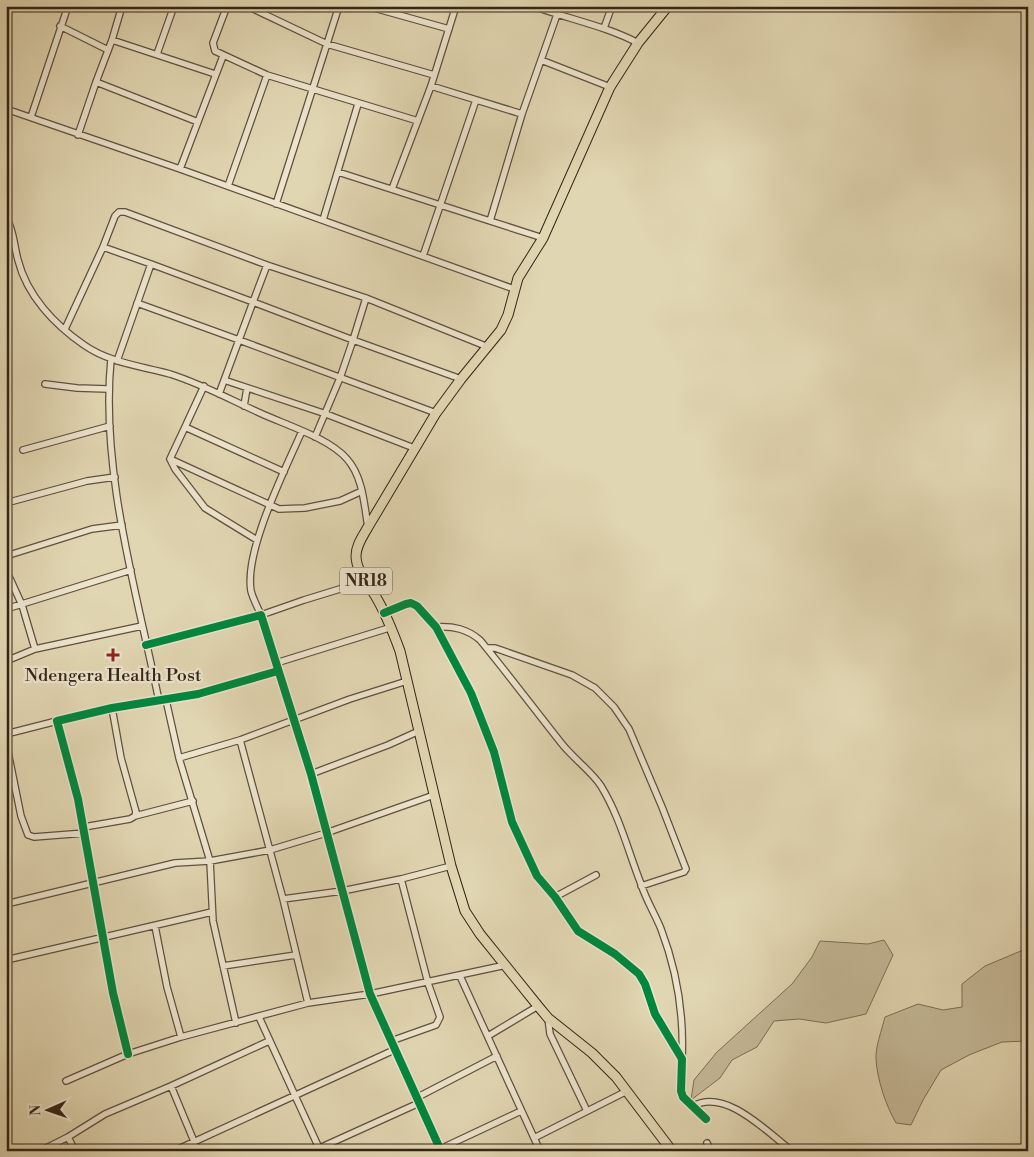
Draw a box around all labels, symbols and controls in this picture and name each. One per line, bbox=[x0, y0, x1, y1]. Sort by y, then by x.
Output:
road number: NR18 bbox=[340, 568, 392, 594]
marker: Ndengera Health Post bbox=[106, 648, 120, 662]
place label: Ndengera Health Post bbox=[25, 664, 202, 687]
north arrow bbox=[22, 1084, 72, 1134]
text: N bbox=[27, 1105, 45, 1116]

